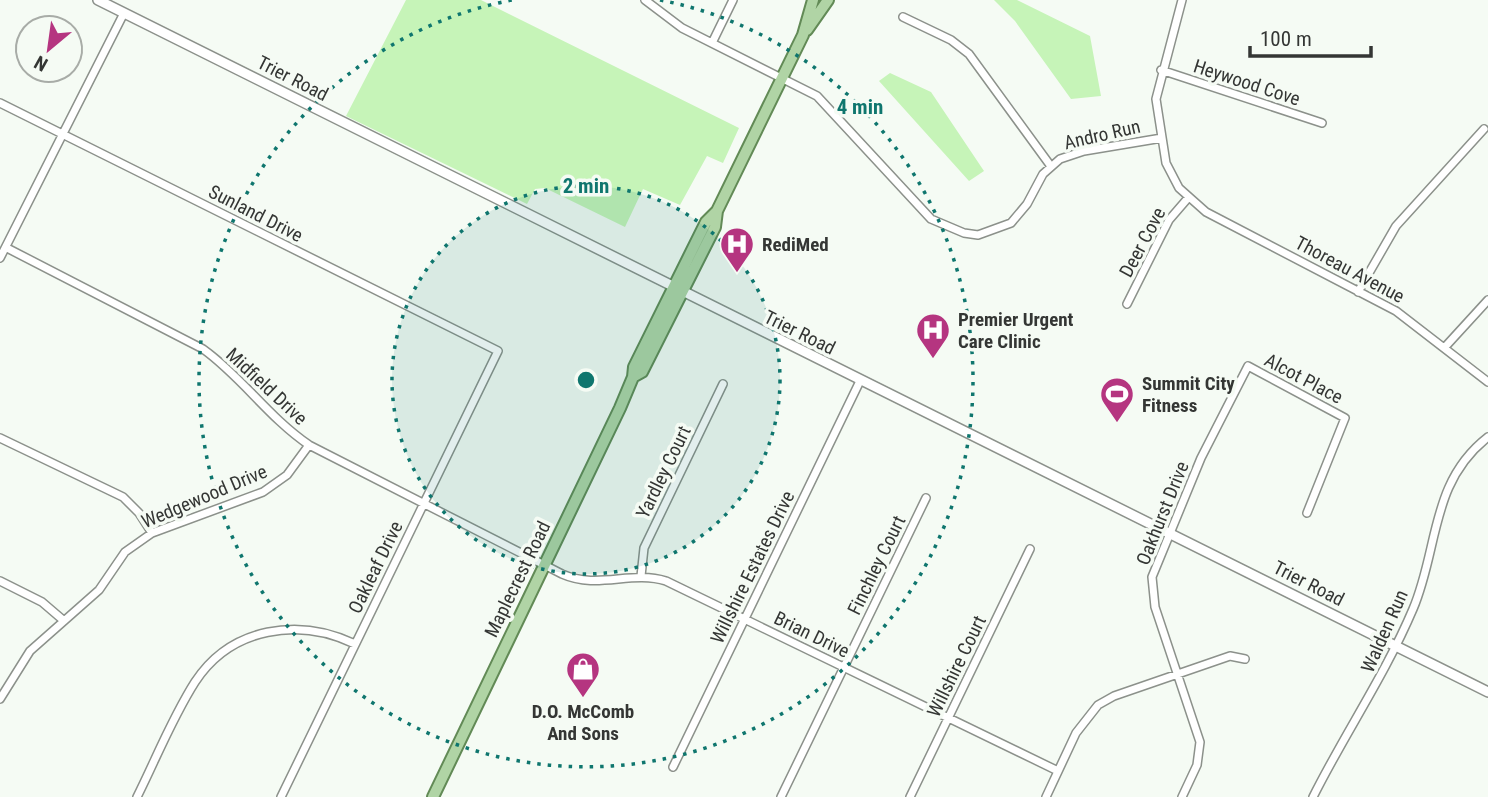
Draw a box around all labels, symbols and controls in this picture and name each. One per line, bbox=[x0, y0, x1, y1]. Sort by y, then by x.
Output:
north arrow bbox=[14, 14, 84, 84]
scale bar bbox=[1250, 14, 1371, 58]
text: 100 m bbox=[1260, 27, 1312, 51]
text: N bbox=[30, 51, 52, 76]
street label: Trier Road bbox=[253, 51, 332, 106]
street label: Heywood Cove bbox=[1191, 54, 1303, 111]
text: 4 min bbox=[837, 95, 883, 119]
street label: Andro Run bbox=[1062, 115, 1142, 154]
text: 2 min bbox=[563, 174, 609, 198]
street label: Sunland Drive bbox=[205, 180, 307, 247]
street label: Deer Cove bbox=[1114, 203, 1170, 281]
hospital icon: RediMed bbox=[718, 225, 756, 274]
street label: Thoreau Avenue bbox=[1291, 231, 1408, 308]
place label: RediMed bbox=[762, 233, 829, 256]
street label: Trier Road bbox=[760, 305, 839, 360]
place label: Premier Urgent Care Clinic bbox=[958, 308, 1074, 353]
hospital icon: Premier Urgent Care Clinic bbox=[914, 311, 952, 360]
street label: Midfield Drive bbox=[221, 343, 312, 430]
street label: Alcot Place bbox=[1261, 348, 1347, 409]
centre of rings bbox=[574, 368, 598, 392]
place label: Summit City Fitness bbox=[1142, 372, 1235, 417]
sports icon: Summit City Fitness bbox=[1098, 375, 1136, 424]
street label: Yardley Court bbox=[631, 422, 696, 522]
street label: Oakhurst Drive bbox=[1131, 458, 1194, 568]
street label: Wedgewood Drive bbox=[138, 460, 270, 533]
street label: Willshire Estates Drive bbox=[706, 487, 799, 647]
street label: Finchley Court bbox=[843, 512, 910, 619]
street label: Oakleaf Drive bbox=[343, 517, 408, 617]
street label: Maplecrest Road bbox=[479, 517, 555, 641]
street label: Trier Road bbox=[1269, 556, 1348, 611]
street label: Walden Run bbox=[1356, 586, 1413, 676]
street label: Brian Drive bbox=[770, 606, 853, 663]
street label: Willshire Court bbox=[922, 612, 991, 721]
shop icon: D.O. McComb And Sons bbox=[564, 650, 602, 699]
place label: D.O. McComb And Sons bbox=[532, 700, 634, 745]

